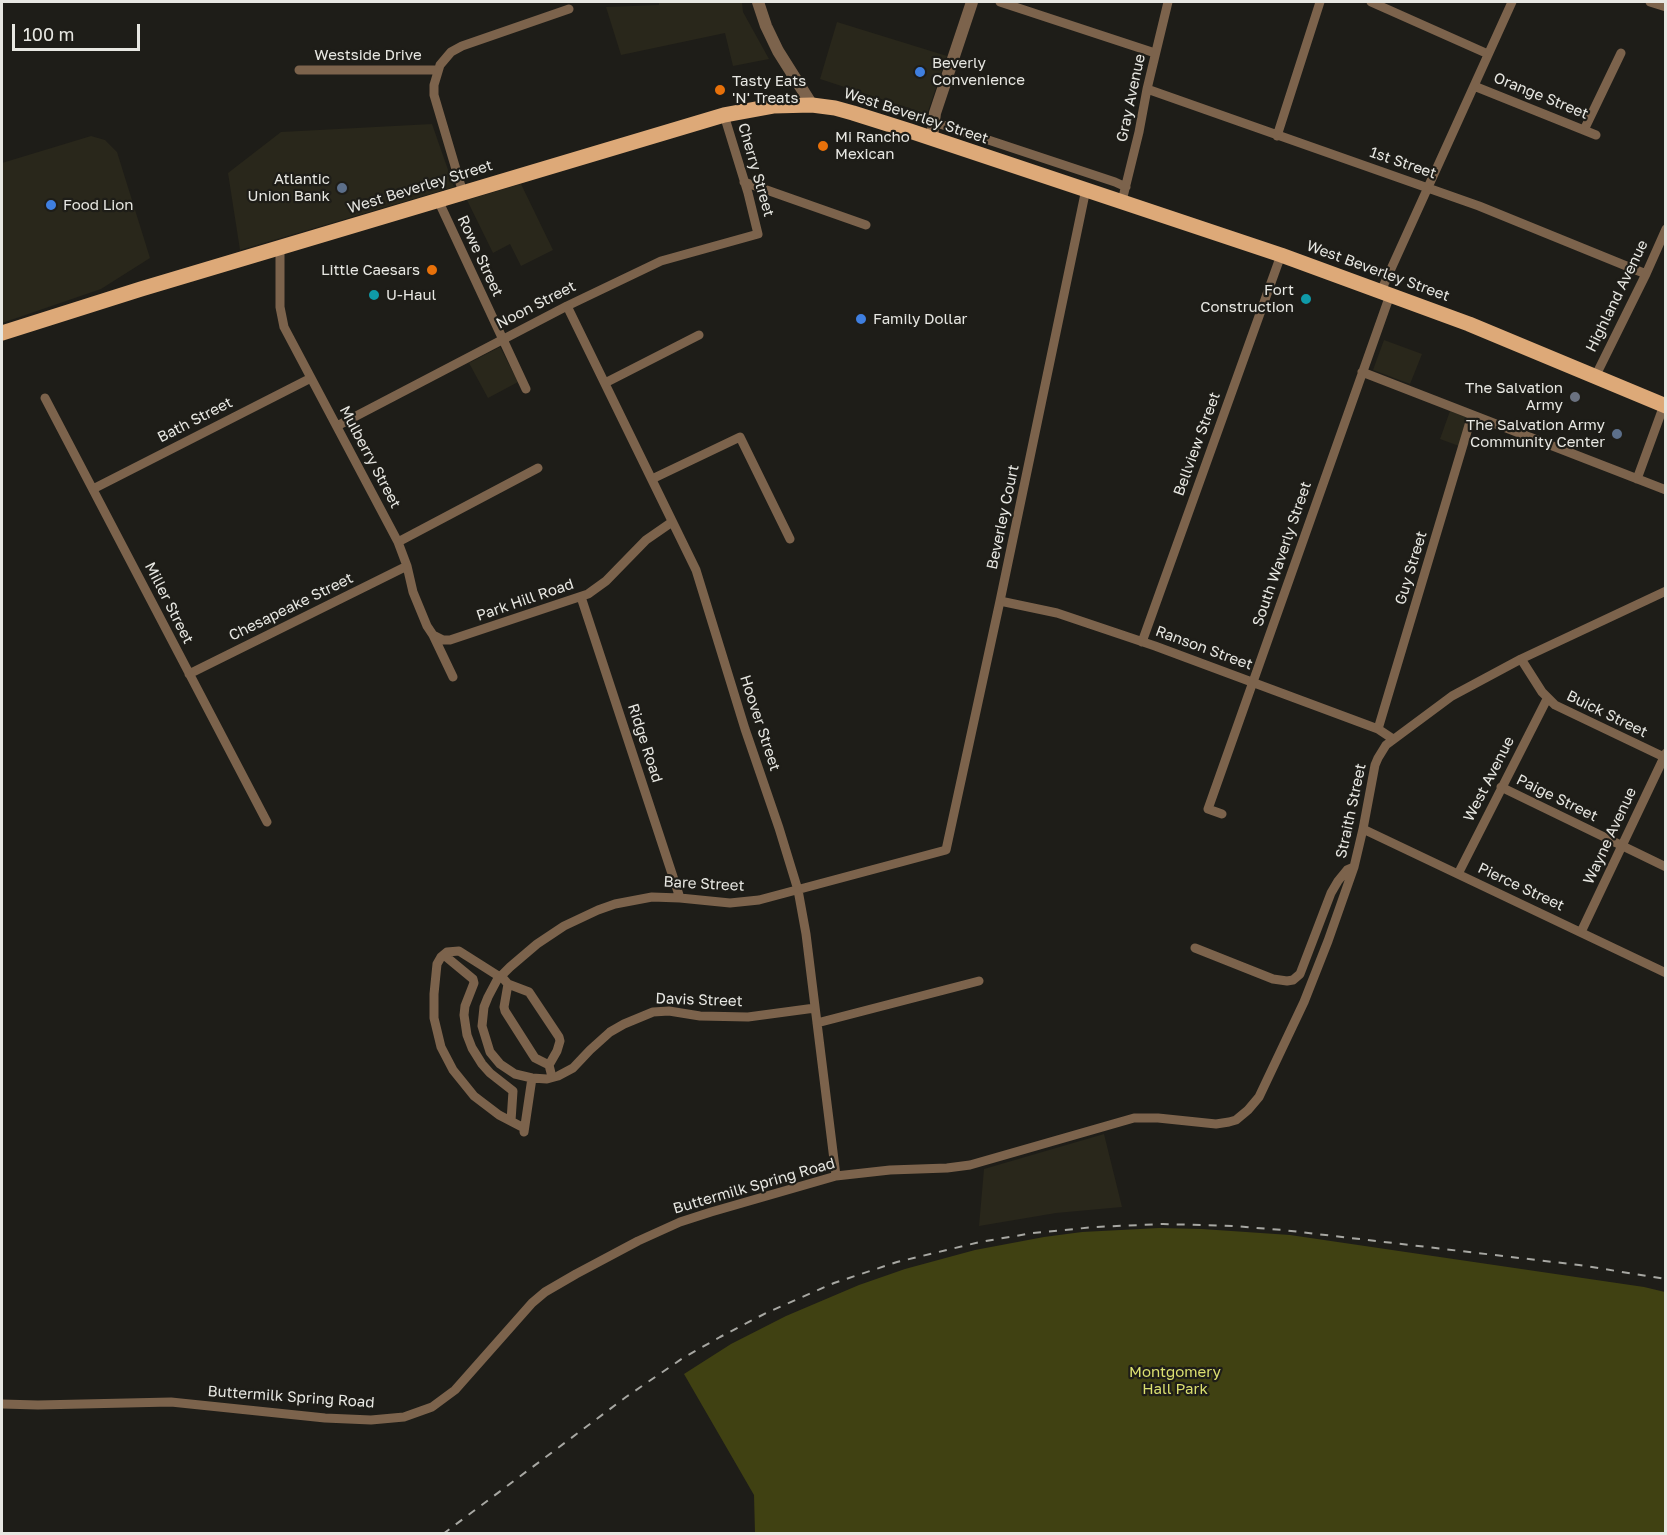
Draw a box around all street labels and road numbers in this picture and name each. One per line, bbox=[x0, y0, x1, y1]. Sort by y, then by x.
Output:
street label: Westside Drive bbox=[314, 46, 422, 64]
street label: Gray Avenue bbox=[1113, 52, 1149, 144]
street label: Orange Street bbox=[1491, 69, 1591, 123]
street label: West Beverley Street bbox=[841, 84, 991, 148]
street label: Cherry Street bbox=[734, 121, 778, 219]
street label: 1st Street bbox=[1367, 143, 1439, 183]
street label: West Beverley Street bbox=[345, 156, 495, 218]
street label: Rowe Street bbox=[453, 212, 507, 300]
street label: West Beverley Street bbox=[1304, 237, 1452, 305]
street label: Highland Avenue bbox=[1582, 237, 1652, 355]
street label: Noon Street bbox=[493, 277, 579, 333]
street label: Bellview Street bbox=[1170, 390, 1224, 498]
street label: Bath Street bbox=[154, 393, 236, 447]
street label: Mulberry Street bbox=[335, 403, 405, 511]
street label: Beverley Court bbox=[983, 463, 1023, 571]
street label: South Waverly Street bbox=[1249, 479, 1315, 629]
street label: Guy Street bbox=[1391, 529, 1431, 607]
street label: Miller Street bbox=[141, 559, 197, 647]
street label: Chesapeake Street bbox=[226, 569, 356, 645]
street label: Park Hill Road bbox=[474, 575, 576, 625]
street label: Ranson Street bbox=[1153, 622, 1255, 674]
street label: Hoover Street bbox=[736, 673, 784, 773]
street label: Buick Street bbox=[1564, 687, 1650, 741]
street label: Ridge Road bbox=[624, 701, 666, 785]
street label: West Avenue bbox=[1460, 733, 1518, 825]
street label: Straith Street bbox=[1332, 762, 1370, 860]
street label: Paige Street bbox=[1513, 771, 1601, 825]
street label: Wayne Avenue bbox=[1580, 785, 1640, 887]
street label: Pierce Street bbox=[1475, 859, 1567, 915]
street label: Bare Street bbox=[663, 873, 745, 895]
street label: Davis Street bbox=[655, 989, 743, 1011]
street label: Buttermilk Spring Road bbox=[671, 1154, 837, 1218]
street label: Buttermilk Spring Road bbox=[207, 1382, 375, 1412]

